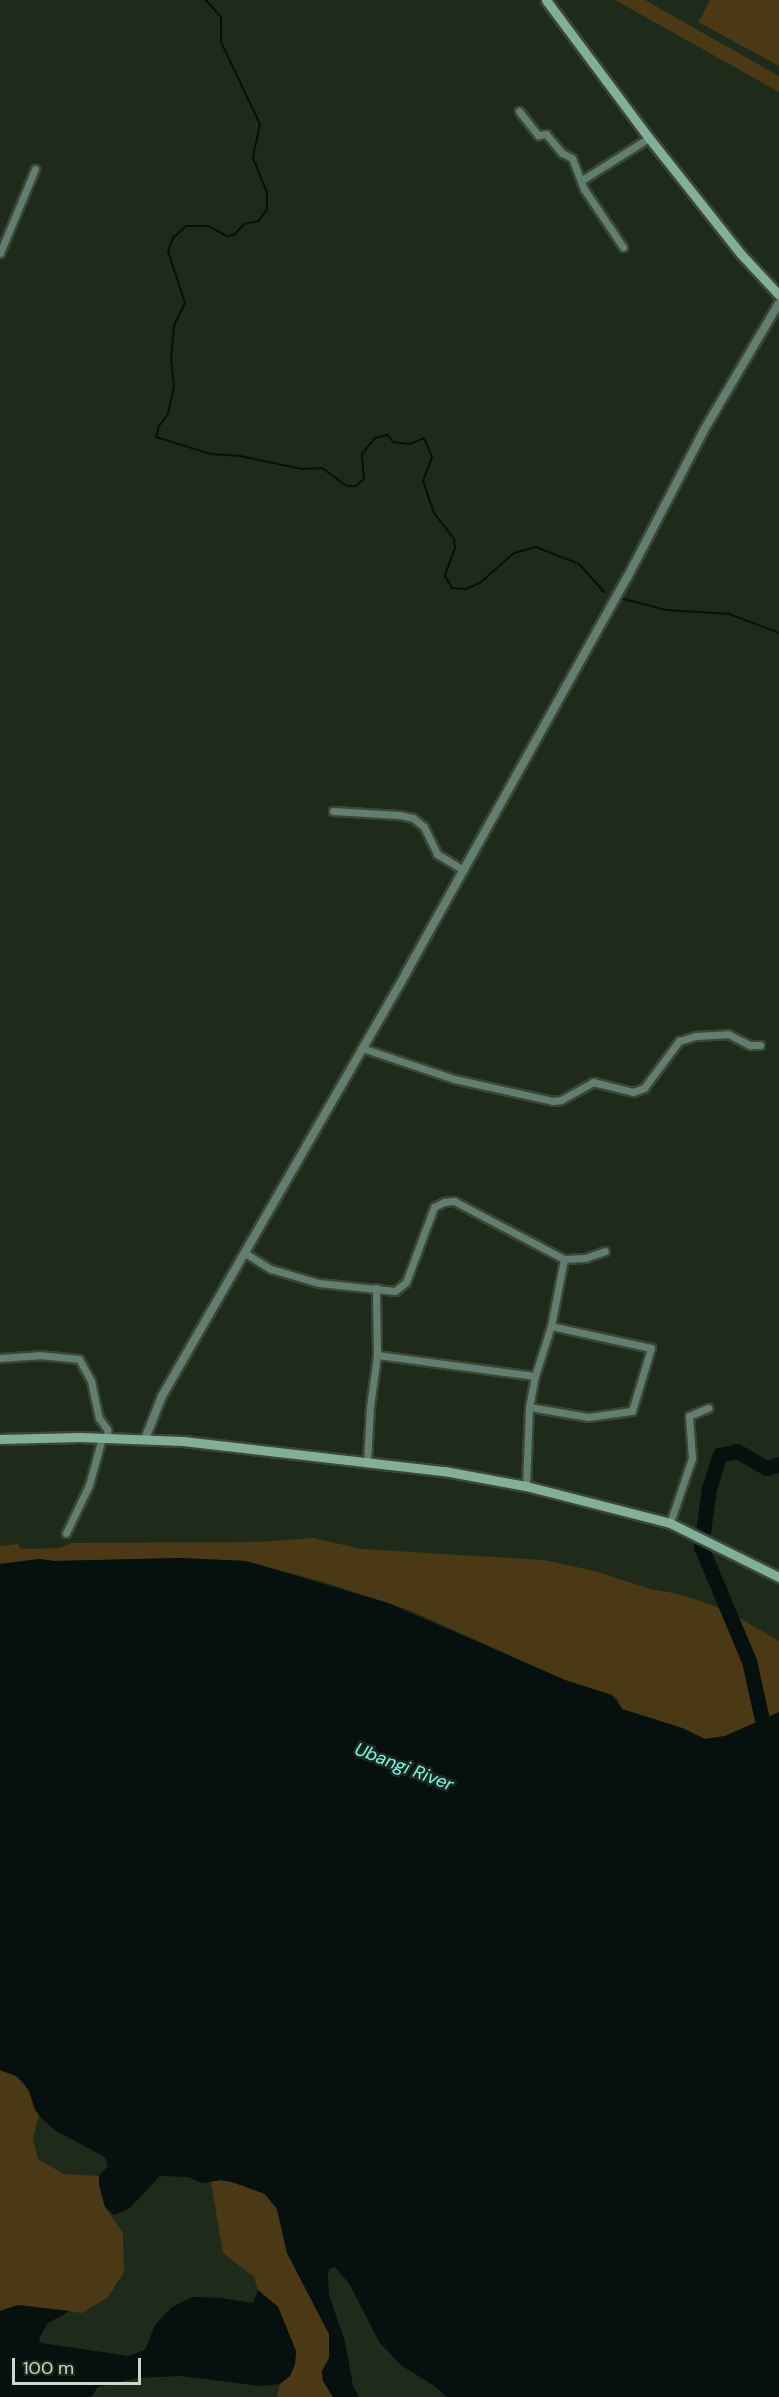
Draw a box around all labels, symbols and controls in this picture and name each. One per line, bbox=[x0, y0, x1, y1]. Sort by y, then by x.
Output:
water label: Ubangi River bbox=[352, 1738, 456, 1796]
scale bar bbox=[15, 2346, 144, 2384]
text: 100 m bbox=[23, 2356, 74, 2380]

